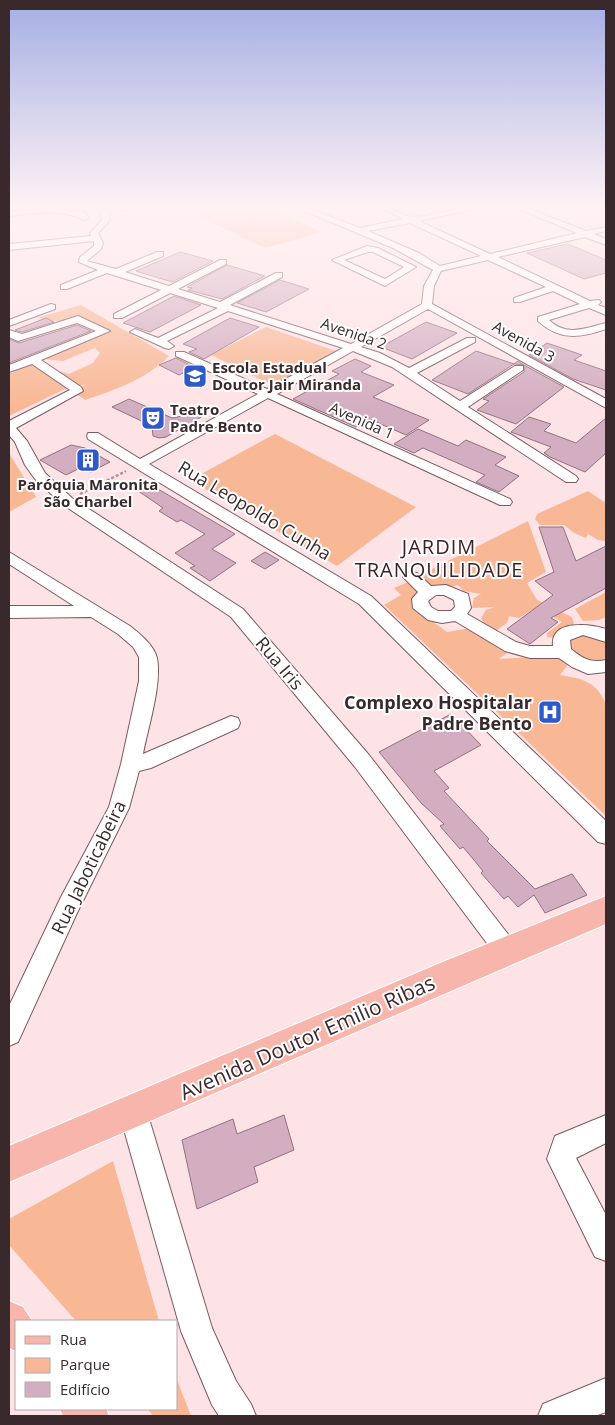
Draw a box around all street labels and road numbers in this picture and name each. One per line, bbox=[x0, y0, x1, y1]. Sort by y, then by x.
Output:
street label: Avenida 2 bbox=[318, 312, 390, 354]
street label: Avenida 3 bbox=[489, 316, 559, 366]
street label: Avenida 1 bbox=[327, 397, 397, 443]
street label: Rua Leopoldo Cunha bbox=[174, 455, 336, 565]
street label: Rua Iris bbox=[251, 631, 309, 695]
street label: Rua Jaboticabeira bbox=[45, 796, 131, 938]
street label: Avenida Doutor Emilio Ribas bbox=[175, 968, 439, 1106]

